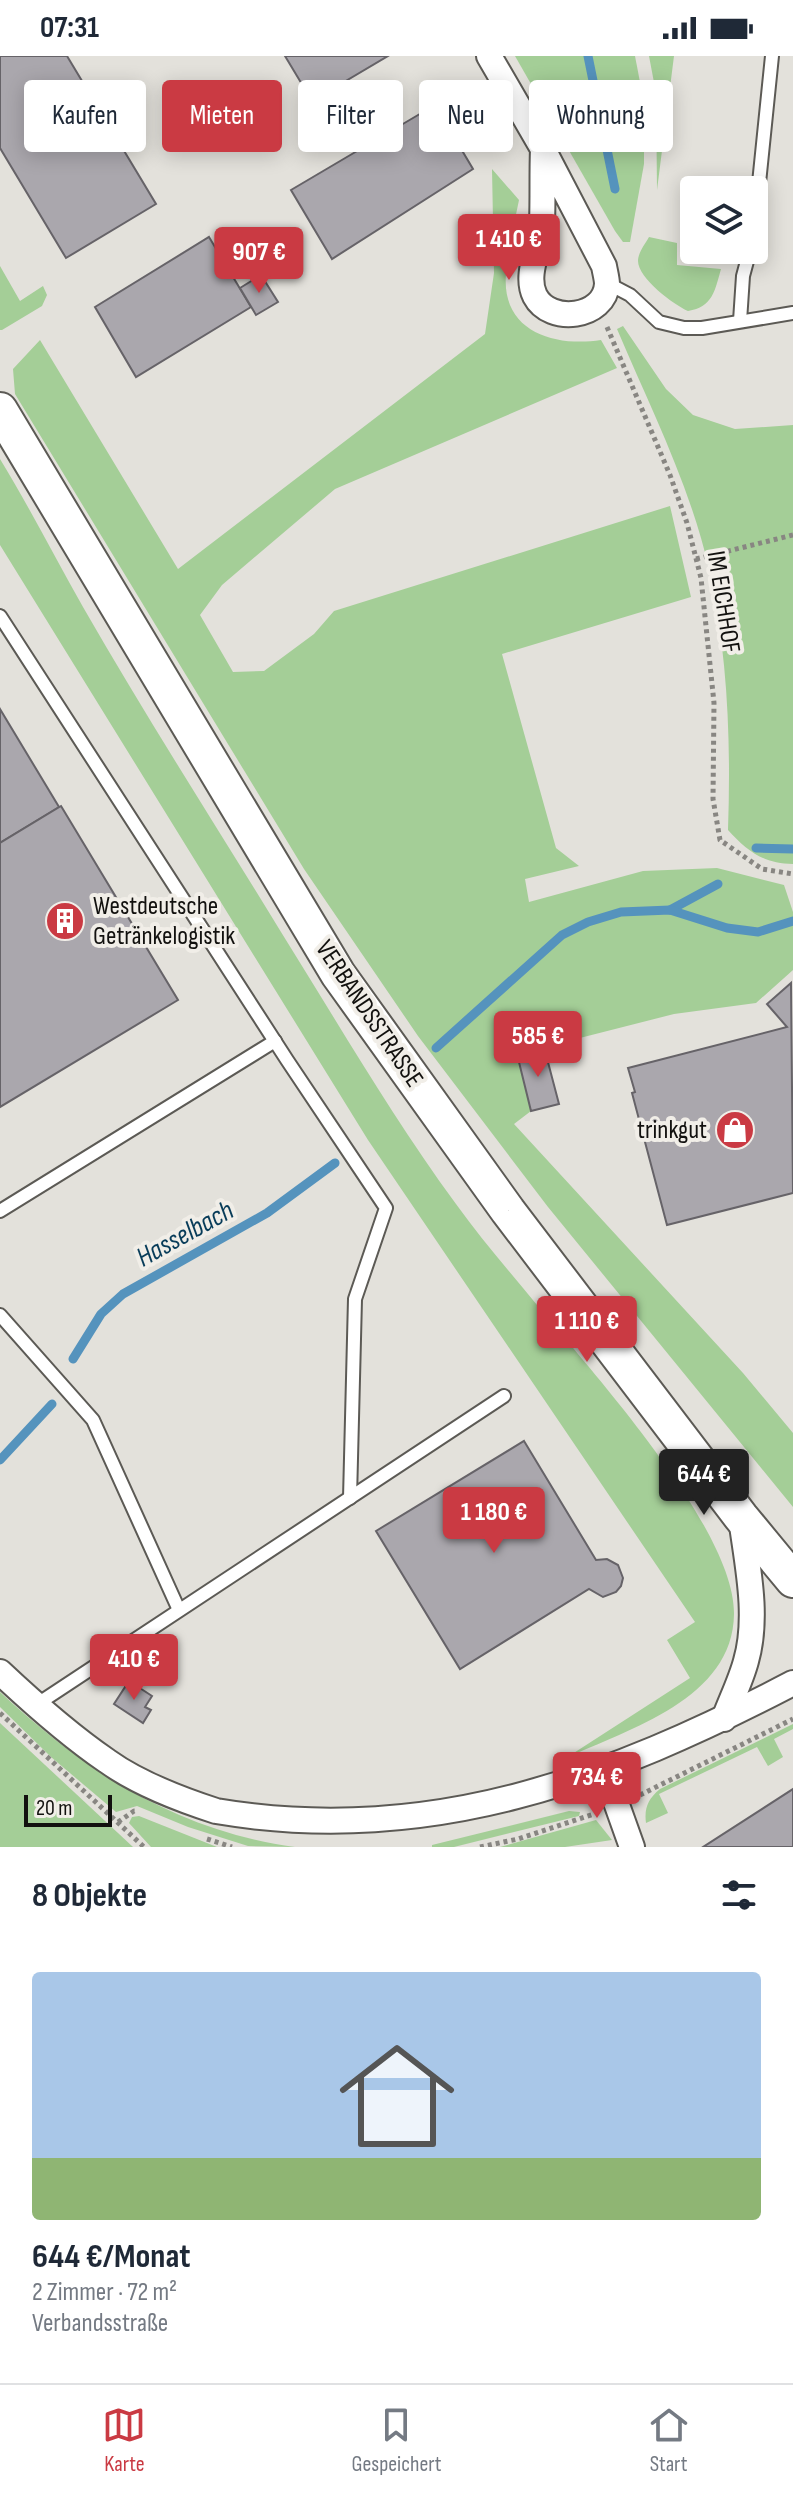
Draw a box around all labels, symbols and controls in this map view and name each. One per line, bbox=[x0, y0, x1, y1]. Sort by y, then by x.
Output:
text: 07:31 bbox=[40, 10, 99, 46]
chip: Kaufen bbox=[24, 80, 146, 152]
chip: Mieten bbox=[162, 80, 282, 152]
chip: Filter bbox=[298, 80, 403, 152]
chip: Neu bbox=[419, 80, 513, 152]
chip: Wohnung bbox=[529, 80, 673, 152]
map controls bbox=[680, 176, 768, 264]
button: layers bbox=[680, 176, 768, 264]
pin: 1 410 € bbox=[435, 214, 583, 282]
text: 1 410 € bbox=[476, 224, 542, 255]
pin: 907 € bbox=[203, 227, 315, 295]
text: 907 € bbox=[232, 237, 286, 268]
street label: IM EICHHOF bbox=[700, 549, 746, 655]
place label: Westdeutsche Getränkelogistik bbox=[93, 891, 235, 952]
building icon: Westdeutsche Getränkelogistik bbox=[44, 900, 86, 942]
street label: VERBANDSSTRASSE bbox=[308, 935, 430, 1093]
pin: 585 € bbox=[482, 1011, 594, 1079]
text: 585 € bbox=[512, 1021, 564, 1052]
shop icon: trinkgut bbox=[714, 1109, 756, 1151]
place label: trinkgut bbox=[637, 1115, 707, 1146]
water label: Hasselbach bbox=[131, 1194, 240, 1274]
pin: 1 110 € bbox=[513, 1296, 661, 1364]
text: 1 110 € bbox=[555, 1306, 619, 1337]
pin: 644 € bbox=[648, 1449, 760, 1517]
text: 644 € bbox=[677, 1459, 731, 1490]
pin: 1 180 € bbox=[420, 1487, 568, 1555]
text: 1 180 € bbox=[461, 1497, 527, 1528]
pin: 410 € bbox=[78, 1634, 190, 1702]
text: 410 € bbox=[108, 1644, 160, 1675]
pin: 734 € bbox=[541, 1752, 653, 1820]
text: 734 € bbox=[571, 1762, 623, 1793]
scale bar bbox=[24, 1791, 112, 1827]
text: 20 m bbox=[36, 1795, 73, 1822]
icon: filters bbox=[717, 1873, 761, 1917]
text: 8 Objekte bbox=[32, 1875, 147, 1916]
icon: home bbox=[325, 2024, 469, 2168]
text: 644 €/Monat bbox=[32, 2236, 191, 2277]
text: 2 Zimmer · 72 m² bbox=[32, 2277, 177, 2308]
text: Verbandsstraße bbox=[32, 2308, 168, 2339]
tab: Karte bbox=[102, 2403, 146, 2478]
tab: Gespeichert bbox=[351, 2403, 442, 2478]
tab: Start bbox=[647, 2403, 691, 2478]

